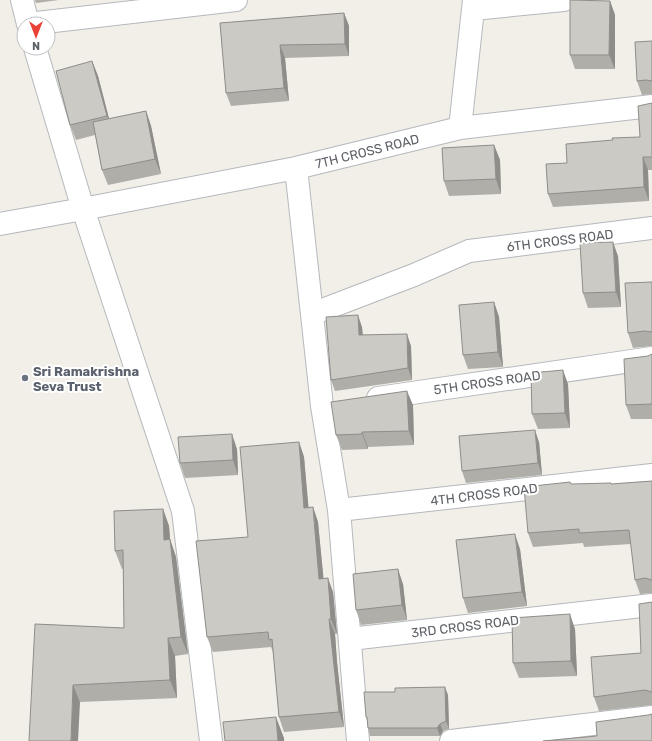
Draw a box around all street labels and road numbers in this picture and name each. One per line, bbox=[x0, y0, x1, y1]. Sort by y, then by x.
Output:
street label: 7TH CROSS ROAD bbox=[313, 131, 421, 172]
street label: 6TH CROSS ROAD bbox=[506, 227, 614, 254]
street label: 5TH CROSS ROAD bbox=[433, 368, 542, 397]
street label: 4TH CROSS ROAD bbox=[430, 480, 539, 509]
street label: 3RD CROSS ROAD bbox=[410, 612, 520, 641]

